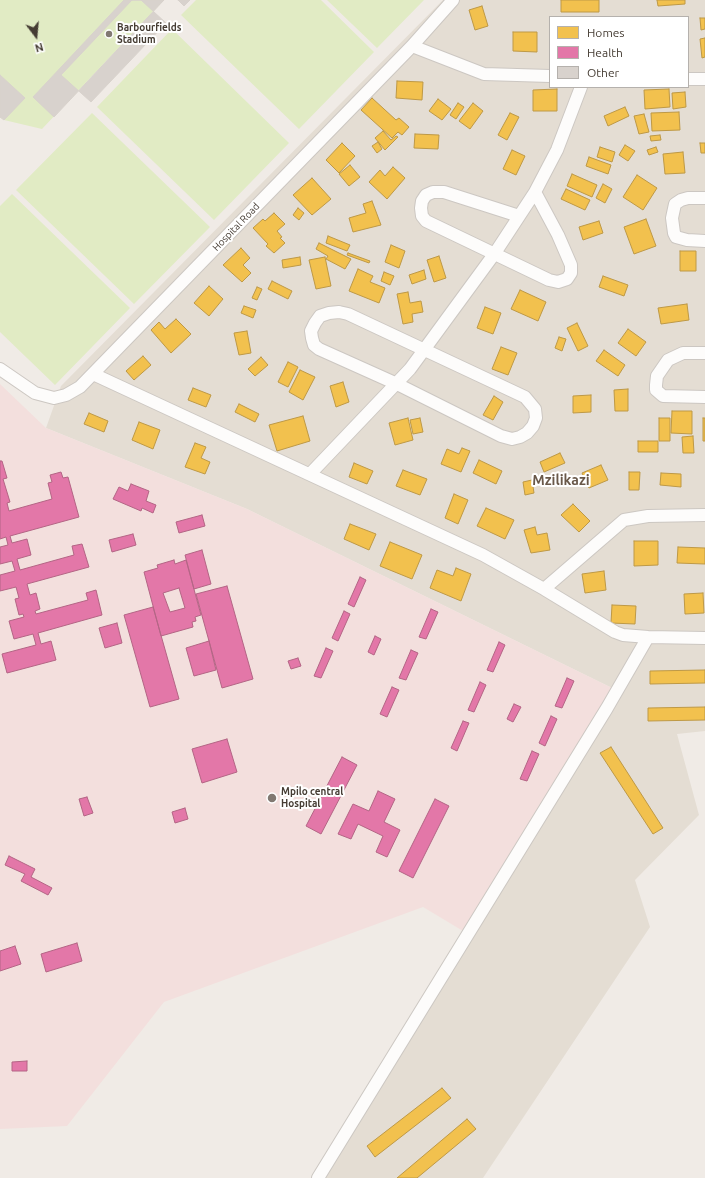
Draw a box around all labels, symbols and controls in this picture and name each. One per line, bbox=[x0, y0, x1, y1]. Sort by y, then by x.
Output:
north arrow bbox=[16, 16, 56, 56]
legend bbox=[549, 16, 689, 88]
place label: Barbourfields Stadium bbox=[117, 22, 182, 46]
text: Homes bbox=[587, 26, 625, 39]
marker: Barbourfields Stadium bbox=[104, 29, 114, 39]
text: N bbox=[34, 41, 45, 54]
text: Health bbox=[587, 46, 623, 59]
text: Other bbox=[587, 66, 619, 79]
street label: Hospital Road bbox=[210, 200, 262, 254]
district label: Mzilikazi bbox=[532, 472, 590, 488]
place label: Mpilo central Hospital bbox=[281, 786, 343, 810]
marker: Mpilo central Hospital bbox=[266, 792, 278, 804]

